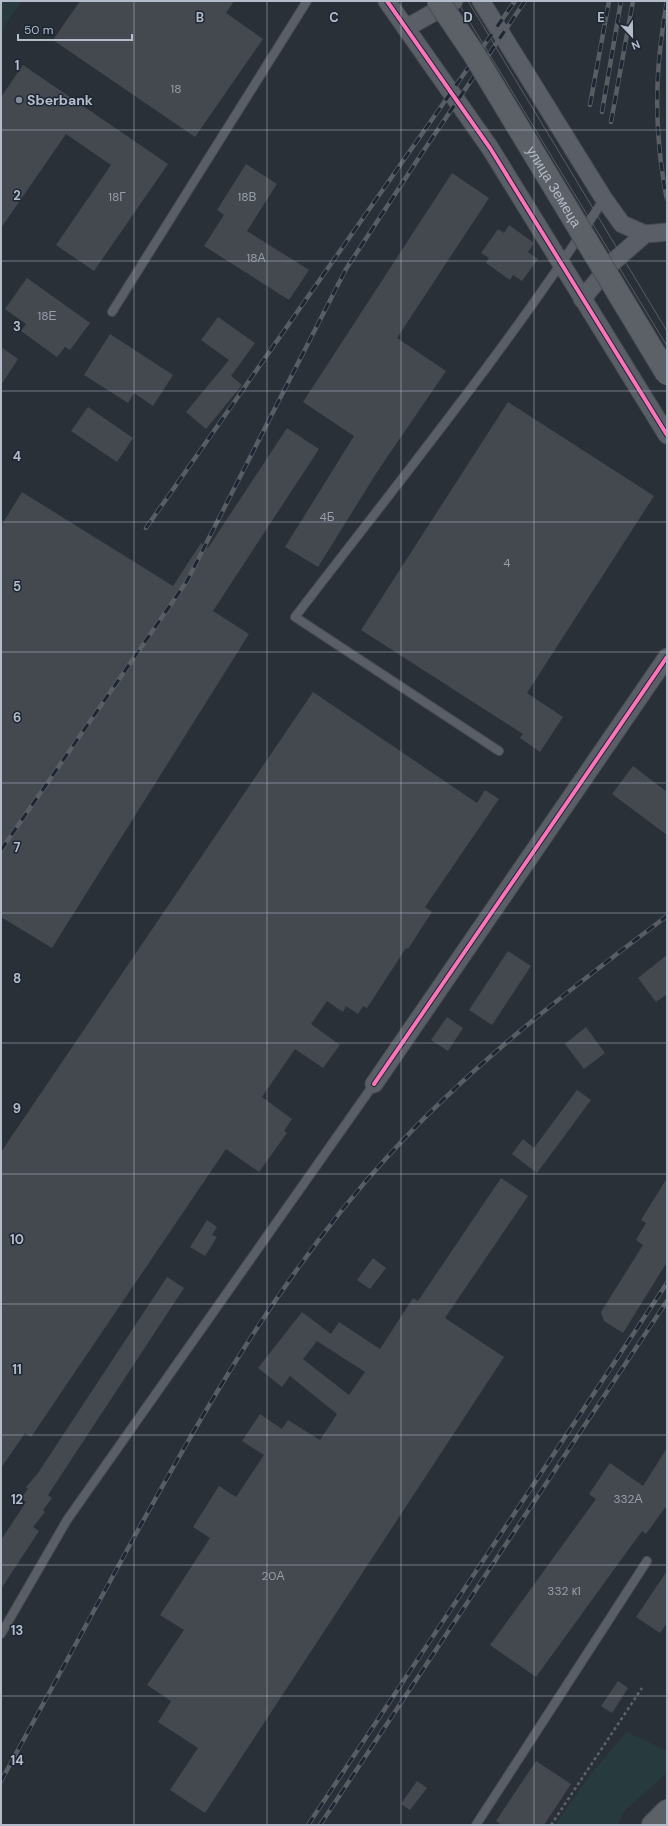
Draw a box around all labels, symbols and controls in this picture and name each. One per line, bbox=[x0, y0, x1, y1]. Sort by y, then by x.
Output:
text: B bbox=[196, 9, 204, 26]
text: C bbox=[329, 9, 339, 26]
text: D bbox=[463, 9, 473, 26]
text: E bbox=[597, 9, 605, 26]
scale bar bbox=[18, 16, 132, 42]
north arrow bbox=[612, 16, 652, 56]
text: 50 m bbox=[24, 22, 53, 38]
text: N bbox=[629, 37, 642, 53]
text: 1 bbox=[15, 57, 19, 74]
house number: 18 bbox=[170, 81, 182, 97]
place label: Sberbank bbox=[27, 91, 93, 109]
marker: Sberbank bbox=[14, 95, 24, 105]
street label: улица Земеца bbox=[523, 143, 586, 231]
text: 2 bbox=[13, 187, 21, 204]
house number: 18Г bbox=[108, 189, 126, 205]
house number: 18В bbox=[237, 189, 257, 205]
house number: 18А bbox=[246, 250, 266, 266]
house number: 18Е bbox=[37, 308, 57, 324]
text: 3 bbox=[13, 318, 21, 335]
text: 4 bbox=[13, 448, 21, 465]
house number: 4Б bbox=[319, 509, 335, 525]
house number: 4 bbox=[503, 555, 511, 571]
text: 5 bbox=[13, 578, 21, 595]
text: 6 bbox=[13, 709, 21, 726]
text: 7 bbox=[14, 839, 21, 856]
text: 8 bbox=[13, 970, 21, 987]
text: 9 bbox=[13, 1100, 21, 1117]
text: 10 bbox=[10, 1231, 24, 1248]
text: 11 bbox=[12, 1361, 22, 1378]
text: 12 bbox=[11, 1491, 23, 1508]
house number: 332А bbox=[613, 1491, 643, 1507]
house number: 20А bbox=[261, 1568, 285, 1584]
house number: 332 к1 bbox=[547, 1583, 581, 1599]
text: 13 bbox=[11, 1622, 23, 1639]
text: 14 bbox=[10, 1752, 24, 1769]

